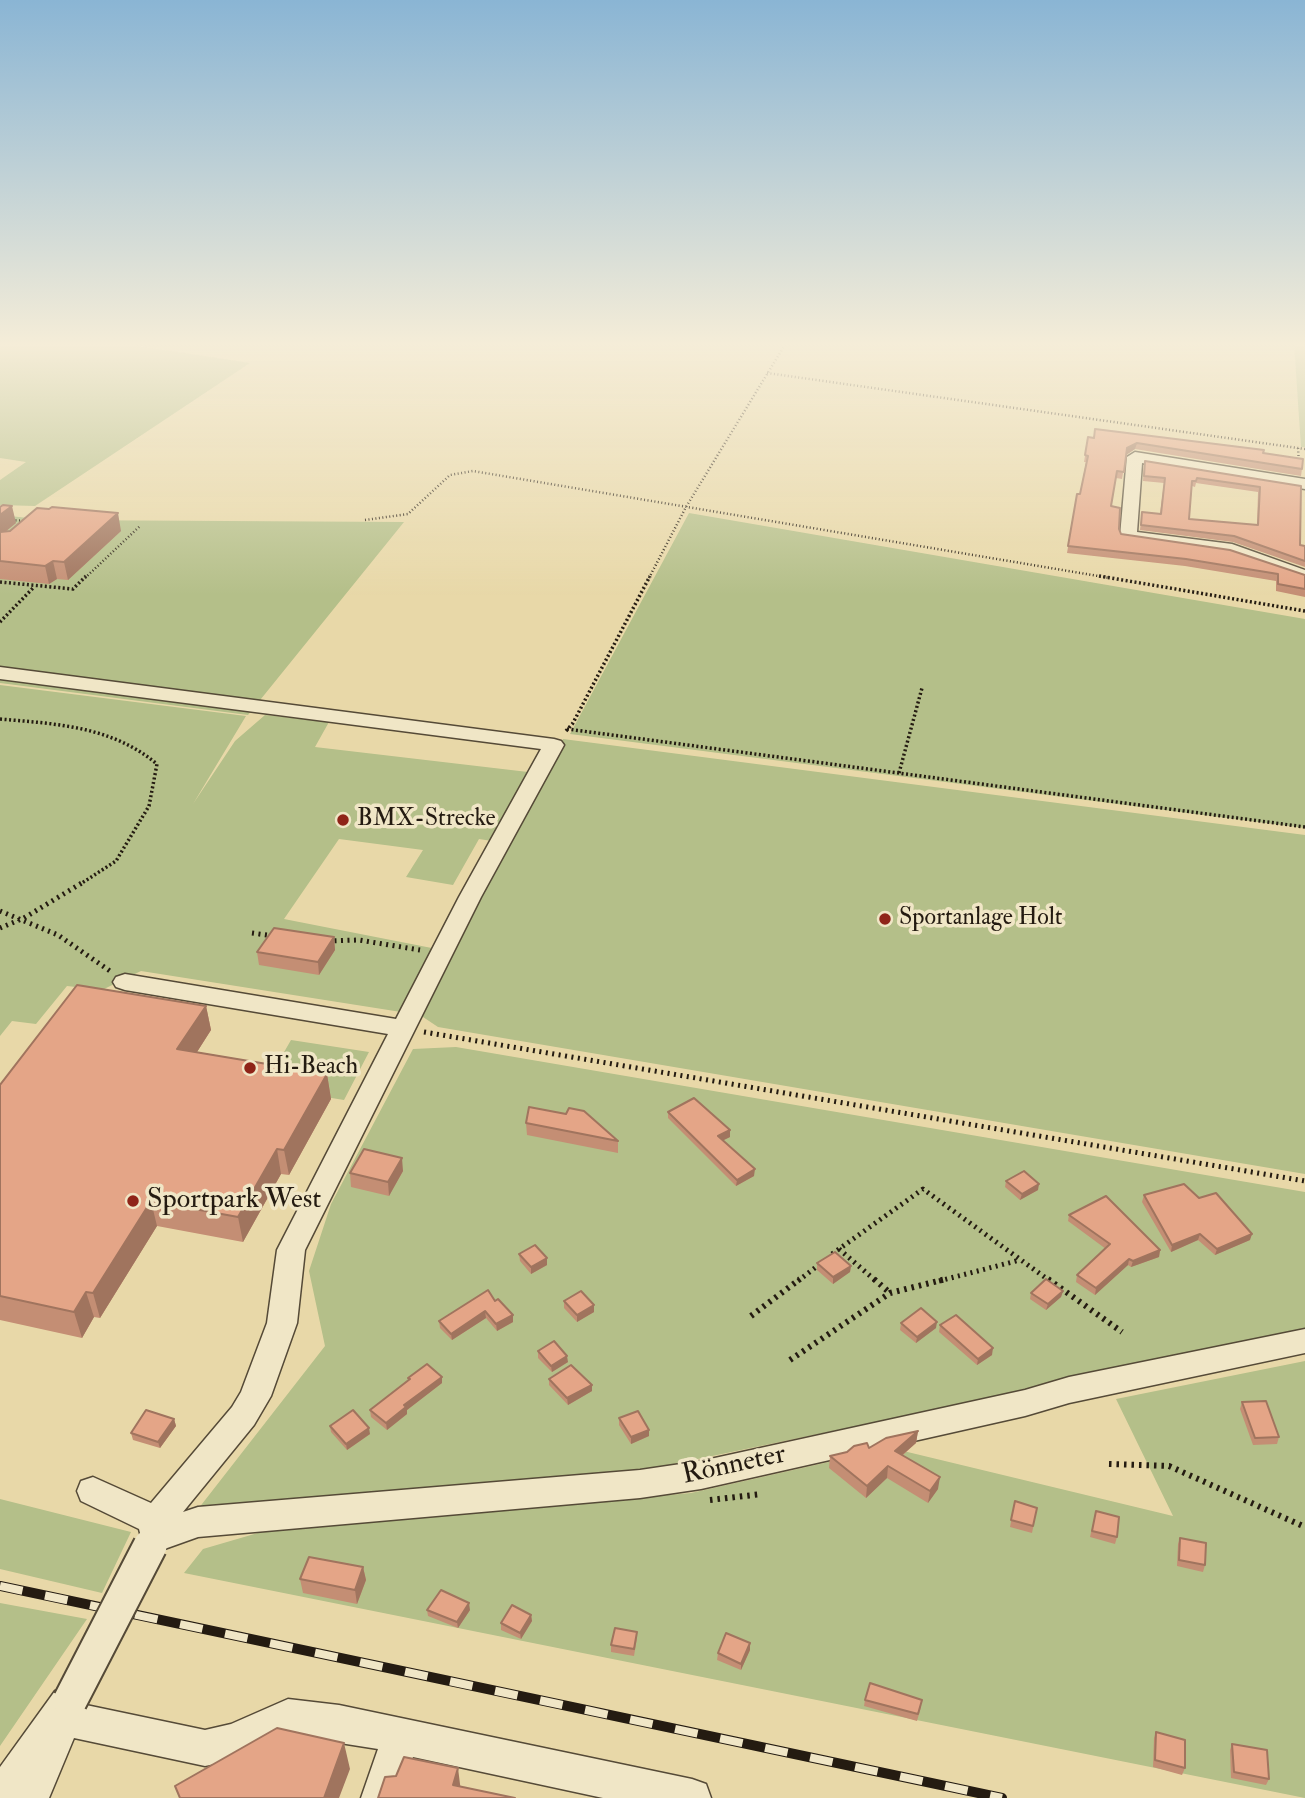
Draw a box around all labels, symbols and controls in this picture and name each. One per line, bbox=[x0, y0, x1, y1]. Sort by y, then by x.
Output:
place label: BMX-Strecke bbox=[357, 806, 496, 834]
marker: BMX-Strecke bbox=[335, 812, 351, 828]
place label: Sportanlage Holt bbox=[899, 905, 1062, 933]
marker: Sportanlage Holt bbox=[877, 911, 893, 927]
place label: Hi-Beach bbox=[264, 1054, 358, 1082]
marker: Hi-Beach bbox=[242, 1060, 258, 1076]
place label: Sportpark West bbox=[147, 1184, 321, 1218]
marker: Sportpark West bbox=[125, 1193, 141, 1209]
street label: Rönneter bbox=[679, 1439, 789, 1493]

